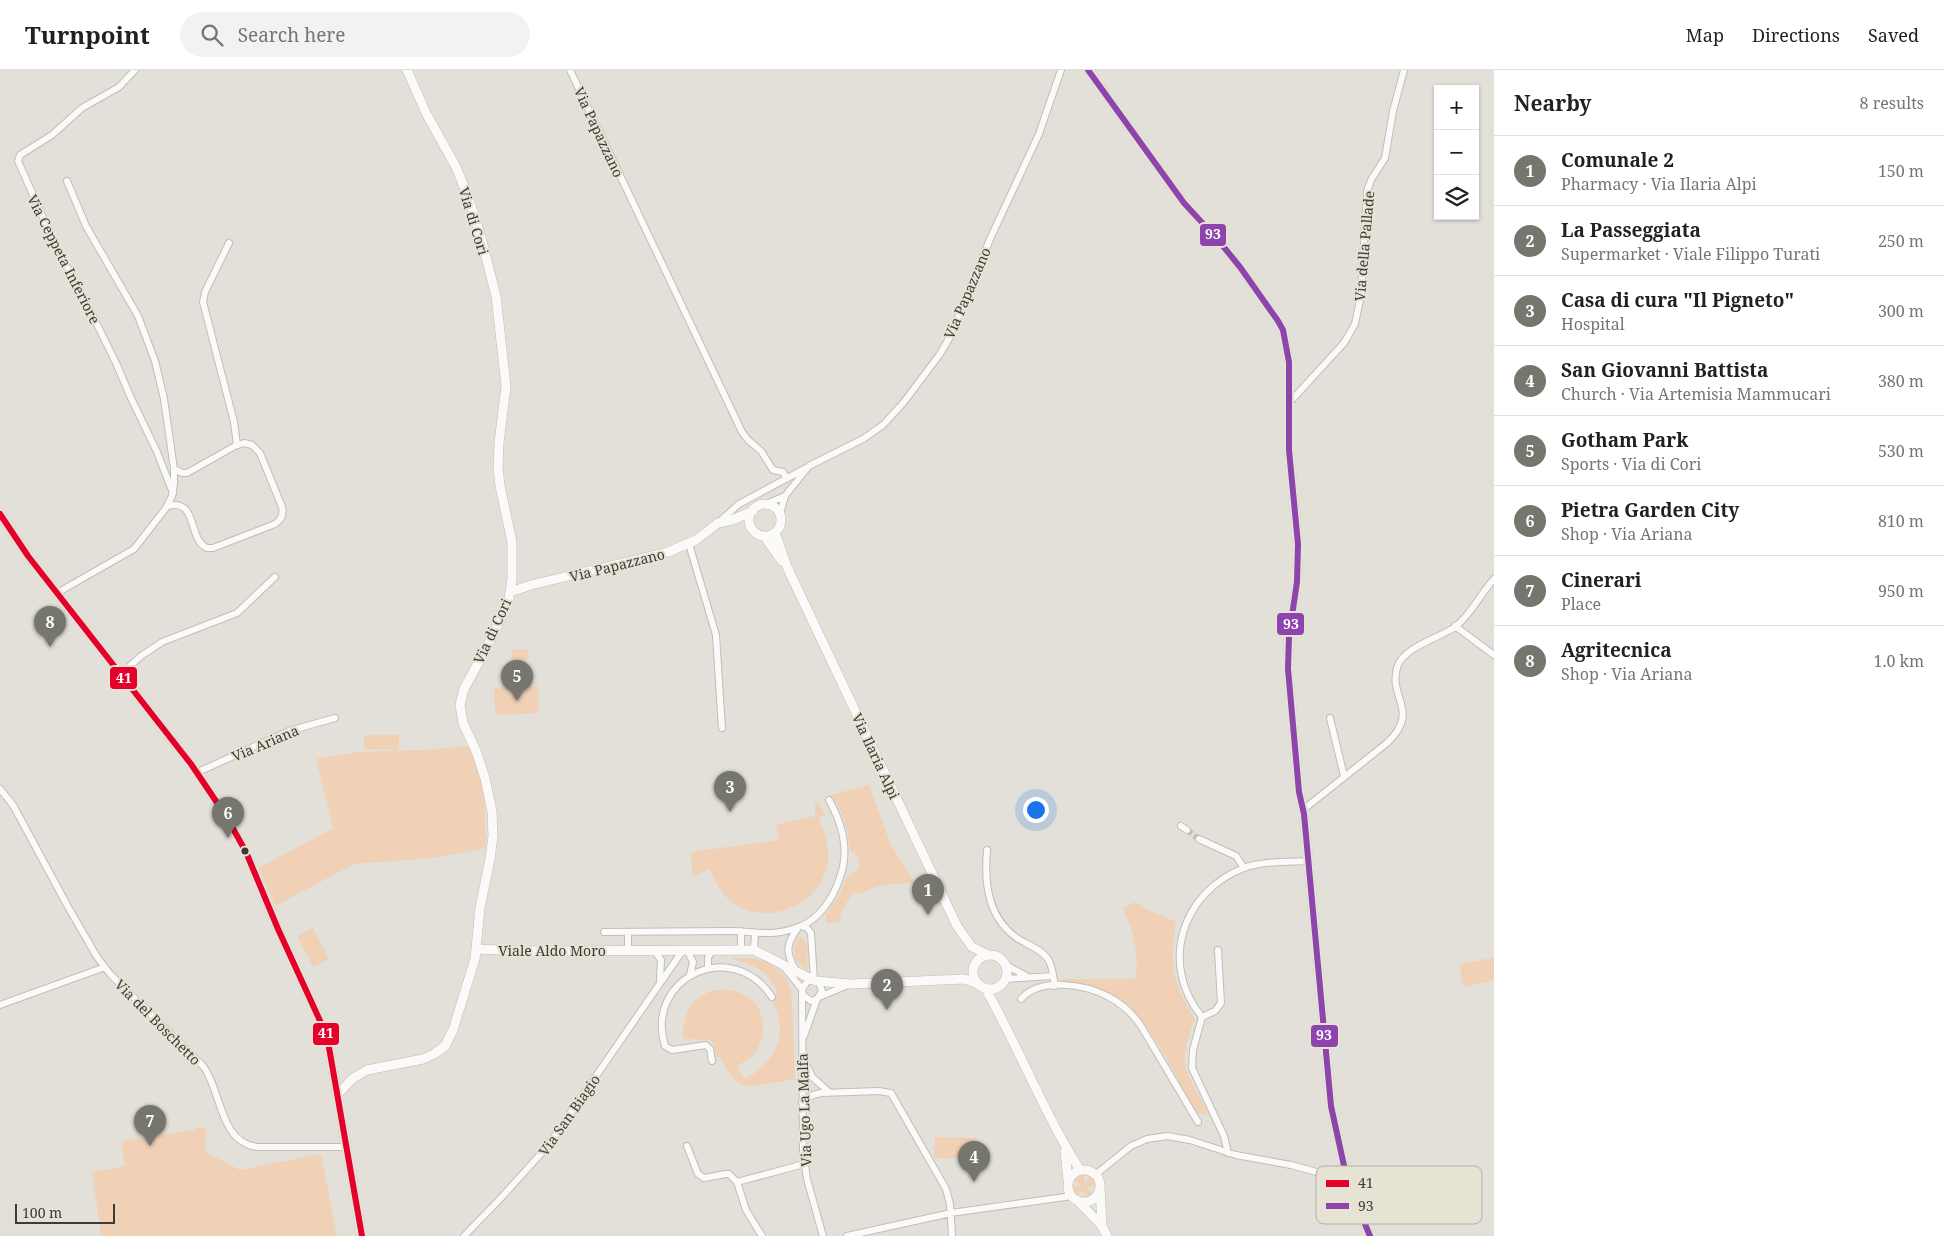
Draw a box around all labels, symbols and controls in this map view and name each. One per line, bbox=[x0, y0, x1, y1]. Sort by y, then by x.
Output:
search box bbox=[180, 12, 530, 57]
text: Turnpoint bbox=[25, 18, 150, 51]
icon: search bbox=[198, 21, 226, 49]
text: Search here bbox=[238, 22, 346, 48]
text: Map bbox=[1686, 23, 1724, 47]
text: Directions bbox=[1752, 23, 1840, 47]
text: Saved bbox=[1868, 23, 1919, 47]
street label: Via Papazzano bbox=[570, 84, 628, 180]
map controls bbox=[1434, 85, 1479, 220]
button: + bbox=[1434, 85, 1479, 130]
text: Nearby bbox=[1514, 89, 1592, 117]
text: 8 results bbox=[1860, 92, 1924, 114]
button: − bbox=[1434, 130, 1479, 175]
text: Comunale 2 bbox=[1561, 147, 1674, 173]
text: 1 bbox=[1525, 160, 1535, 182]
text: 150 m bbox=[1878, 160, 1924, 182]
text: Pharmacy · Via Ilaria Alpi bbox=[1561, 173, 1757, 195]
button: layers bbox=[1434, 175, 1479, 220]
street label: Via di Cori bbox=[455, 185, 493, 258]
street label: Via della Pallade bbox=[1350, 190, 1378, 302]
street label: Via Ceppeta Inferiore bbox=[23, 191, 105, 327]
text: La Passeggiata bbox=[1561, 217, 1701, 243]
line badge: 93 bbox=[1199, 223, 1227, 247]
text: 93 bbox=[1205, 224, 1221, 243]
text: 2 bbox=[1525, 230, 1535, 252]
text: 250 m bbox=[1878, 230, 1924, 252]
text: Supermarket · Viale Filippo Turati bbox=[1561, 243, 1820, 265]
street label: Via Papazzano bbox=[939, 244, 995, 342]
text: Casa di cura "Il Pigneto" bbox=[1561, 287, 1794, 313]
text: 3 bbox=[1525, 300, 1535, 322]
text: 300 m bbox=[1878, 300, 1924, 322]
text: Hospital bbox=[1561, 313, 1625, 335]
text: San Giovanni Battista bbox=[1561, 357, 1768, 383]
text: 4 bbox=[1525, 370, 1535, 392]
text: 380 m bbox=[1878, 370, 1924, 392]
text: Church · Via Artemisia Mammucari bbox=[1561, 383, 1831, 405]
text: Gotham Park bbox=[1561, 427, 1688, 453]
text: 5 bbox=[1525, 440, 1535, 462]
text: 530 m bbox=[1878, 440, 1924, 462]
text: Sports · Via di Cori bbox=[1561, 453, 1701, 475]
text: Pietra Garden City bbox=[1561, 497, 1739, 523]
text: 6 bbox=[1525, 510, 1535, 532]
text: 810 m bbox=[1878, 510, 1924, 532]
text: Shop · Via Ariana bbox=[1561, 523, 1693, 545]
street label: Via Papazzano bbox=[567, 544, 667, 586]
text: Cinerari bbox=[1561, 567, 1642, 593]
text: 7 bbox=[1525, 580, 1535, 602]
text: 950 m bbox=[1878, 580, 1924, 602]
text: Place bbox=[1561, 593, 1601, 615]
street label: Via di Cori bbox=[469, 595, 516, 667]
pin: 8 bbox=[34, 606, 66, 647]
line badge: 93 bbox=[1276, 612, 1305, 636]
text: 93 bbox=[1283, 614, 1299, 633]
text: Agritecnica bbox=[1561, 637, 1672, 663]
text: 8 bbox=[1525, 650, 1535, 672]
text: 1.0 km bbox=[1873, 650, 1924, 672]
pin: 5 bbox=[501, 660, 533, 701]
text: Shop · Via Ariana bbox=[1561, 663, 1693, 685]
line badge: 41 bbox=[109, 666, 138, 690]
text: 41 bbox=[116, 668, 132, 687]
street label: Via Ilaria Alpi bbox=[848, 710, 904, 802]
street label: Via Ariana bbox=[229, 720, 302, 766]
pin: 3 bbox=[714, 771, 746, 812]
pin: 6 bbox=[212, 797, 244, 838]
your location bbox=[1023, 797, 1049, 823]
unlabelled marker bbox=[240, 846, 250, 856]
pin: 1 bbox=[912, 874, 944, 915]
street label: Viale Aldo Moro bbox=[498, 941, 606, 960]
pin: 2 bbox=[871, 969, 903, 1010]
street label: Via del Boschetto bbox=[111, 975, 205, 1069]
line badge: 41 bbox=[312, 1022, 340, 1046]
text: 41 bbox=[318, 1023, 334, 1042]
line badge: 93 bbox=[1310, 1024, 1339, 1048]
text: 93 bbox=[1316, 1025, 1332, 1044]
street label: Via Ugo La Malfa bbox=[793, 1053, 815, 1167]
street label: Via San Biagio bbox=[534, 1071, 604, 1159]
pin: 7 bbox=[134, 1105, 166, 1146]
pin: 4 bbox=[958, 1141, 990, 1182]
legend bbox=[1316, 1166, 1482, 1224]
text: 41 bbox=[1358, 1173, 1374, 1192]
text: 93 bbox=[1358, 1196, 1374, 1215]
scale bar bbox=[15, 1201, 115, 1224]
text: 100 m bbox=[22, 1203, 62, 1222]

